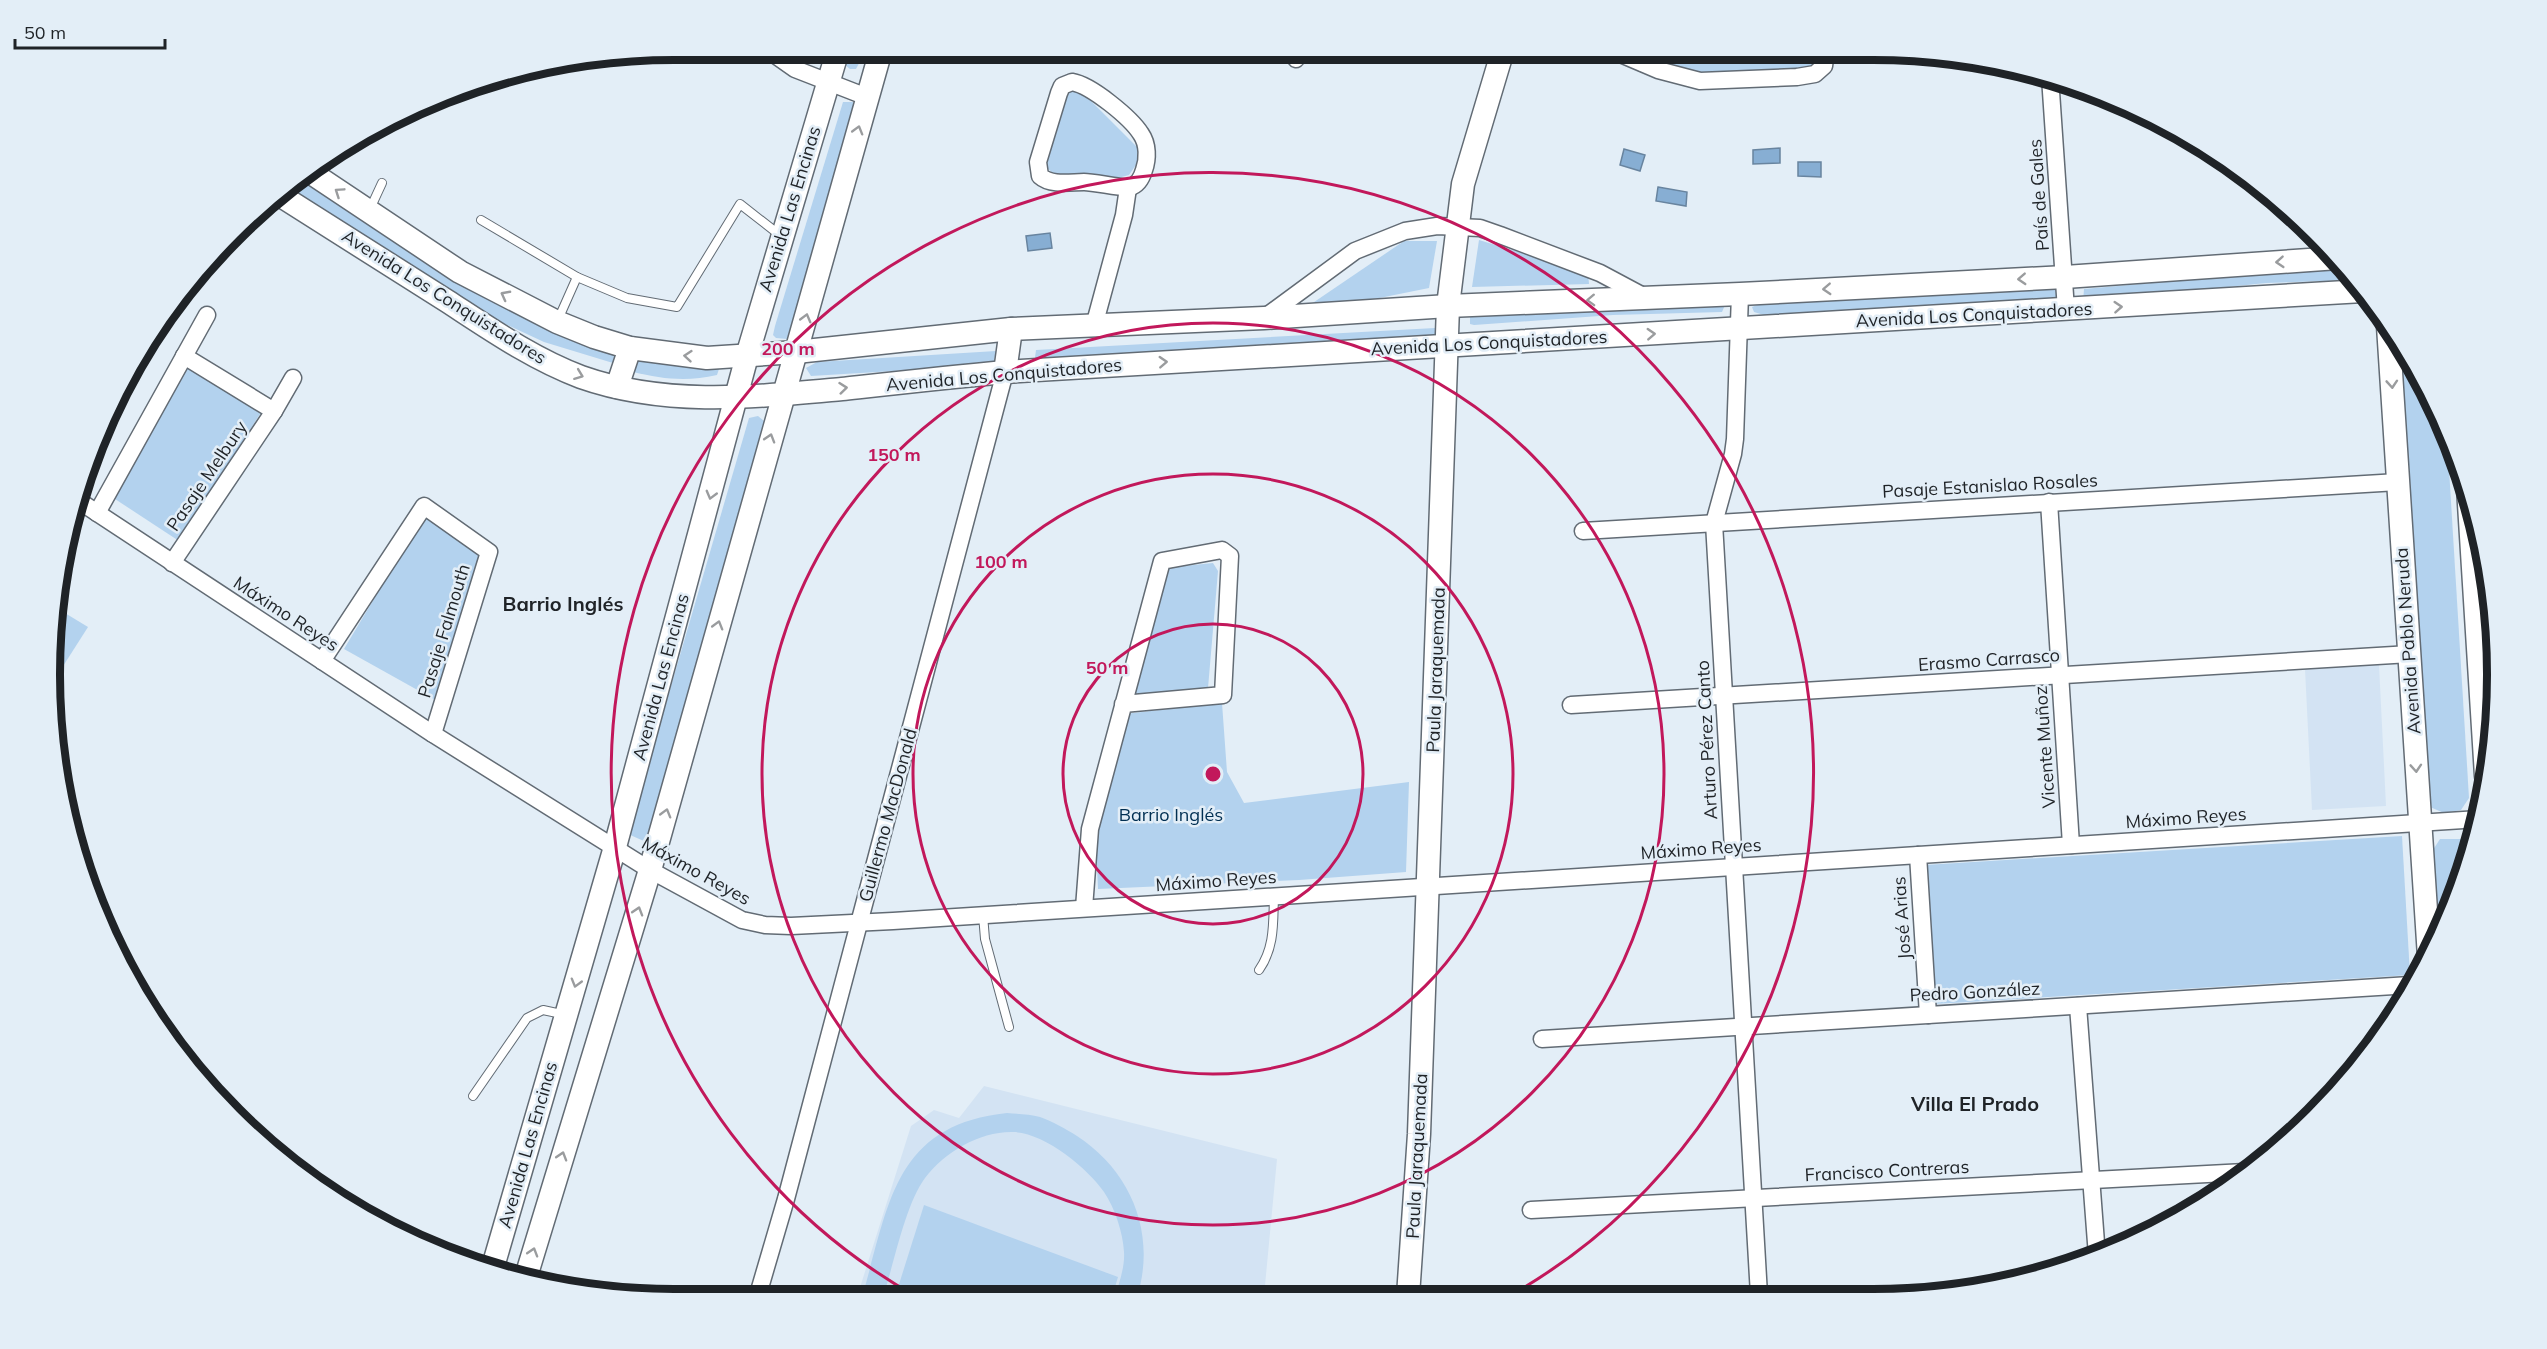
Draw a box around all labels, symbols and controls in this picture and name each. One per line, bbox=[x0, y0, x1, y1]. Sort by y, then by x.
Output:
scale bar bbox=[15, 12, 165, 50]
text: 50 m bbox=[24, 21, 66, 44]
street label: Avenida Las Encinas bbox=[753, 123, 826, 294]
one-way arrow bbox=[851, 125, 863, 136]
street label: País de Gales bbox=[2023, 138, 2054, 252]
one-way arrow bbox=[335, 188, 346, 199]
street label: Avenida Los Conquistadores bbox=[338, 224, 551, 369]
one-way arrow bbox=[2275, 255, 2284, 268]
one-way arrow bbox=[2018, 272, 2027, 285]
one-way arrow bbox=[1823, 283, 1832, 296]
one-way arrow bbox=[501, 291, 511, 302]
one-way arrow bbox=[1586, 294, 1595, 306]
street label: Avenida Los Conquistadores bbox=[1855, 297, 2093, 332]
one-way arrow bbox=[2113, 301, 2122, 314]
one-way arrow bbox=[798, 313, 811, 323]
street label: Avenida Los Conquistadores bbox=[1370, 325, 1608, 360]
one-way arrow bbox=[1646, 327, 1655, 340]
text: 200 m bbox=[761, 337, 815, 360]
one-way arrow bbox=[684, 350, 693, 363]
street label: Avenida Los Conquistadores bbox=[885, 353, 1123, 396]
one-way arrow bbox=[1158, 356, 1167, 369]
one-way arrow bbox=[573, 368, 584, 380]
one-way arrow bbox=[2385, 380, 2398, 389]
one-way arrow bbox=[838, 383, 847, 395]
street label: Pasaje Melbury bbox=[161, 416, 252, 535]
one-way arrow bbox=[763, 433, 775, 444]
text: 150 m bbox=[867, 443, 921, 466]
street label: Pasaje Estanislao Rosales bbox=[1881, 468, 2099, 503]
one-way arrow bbox=[705, 490, 718, 500]
street label: Avenida Pablo Neruda bbox=[2390, 547, 2425, 735]
text: 100 m bbox=[974, 550, 1028, 573]
street label: Pasaje Falmouth bbox=[412, 561, 475, 701]
street label: Máximo Reyes bbox=[229, 571, 343, 656]
street label: Paula Jaraquemada bbox=[1421, 587, 1450, 753]
district label: Barrio Inglés bbox=[503, 591, 623, 616]
street label: Avenida Las Encinas bbox=[627, 591, 694, 763]
one-way arrow bbox=[711, 621, 723, 631]
street label: Erasmo Carrasco bbox=[1917, 643, 2061, 676]
text: 50 m bbox=[1086, 656, 1128, 679]
street label: Arturo Pérez Canto bbox=[1691, 660, 1722, 820]
street label: Vicente Muñoz bbox=[2029, 685, 2060, 809]
street label: Guillermo MacDonald bbox=[853, 726, 922, 904]
one-way arrow bbox=[2410, 763, 2423, 772]
centre of rings bbox=[1203, 764, 1223, 784]
street label: Máximo Reyes bbox=[2125, 802, 2247, 833]
park label: Barrio Inglés bbox=[1119, 803, 1223, 826]
one-way arrow bbox=[659, 809, 671, 819]
street label: Máximo Reyes bbox=[638, 831, 755, 910]
street label: Máximo Reyes bbox=[1640, 833, 1762, 864]
street label: Máximo Reyes bbox=[1155, 865, 1277, 896]
street label: José Arias bbox=[1887, 876, 1916, 960]
one-way arrow bbox=[631, 906, 643, 917]
one-way arrow bbox=[571, 977, 583, 988]
street label: Pedro González bbox=[1909, 977, 2041, 1006]
street label: Avenida Las Encinas bbox=[493, 1059, 562, 1231]
street label: Paula Jaraquemada bbox=[1401, 1073, 1432, 1239]
district label: Villa El Prado bbox=[1910, 1091, 2039, 1116]
one-way arrow bbox=[555, 1151, 567, 1162]
street label: Francisco Contreras bbox=[1804, 1155, 1970, 1186]
one-way arrow bbox=[526, 1247, 538, 1258]

